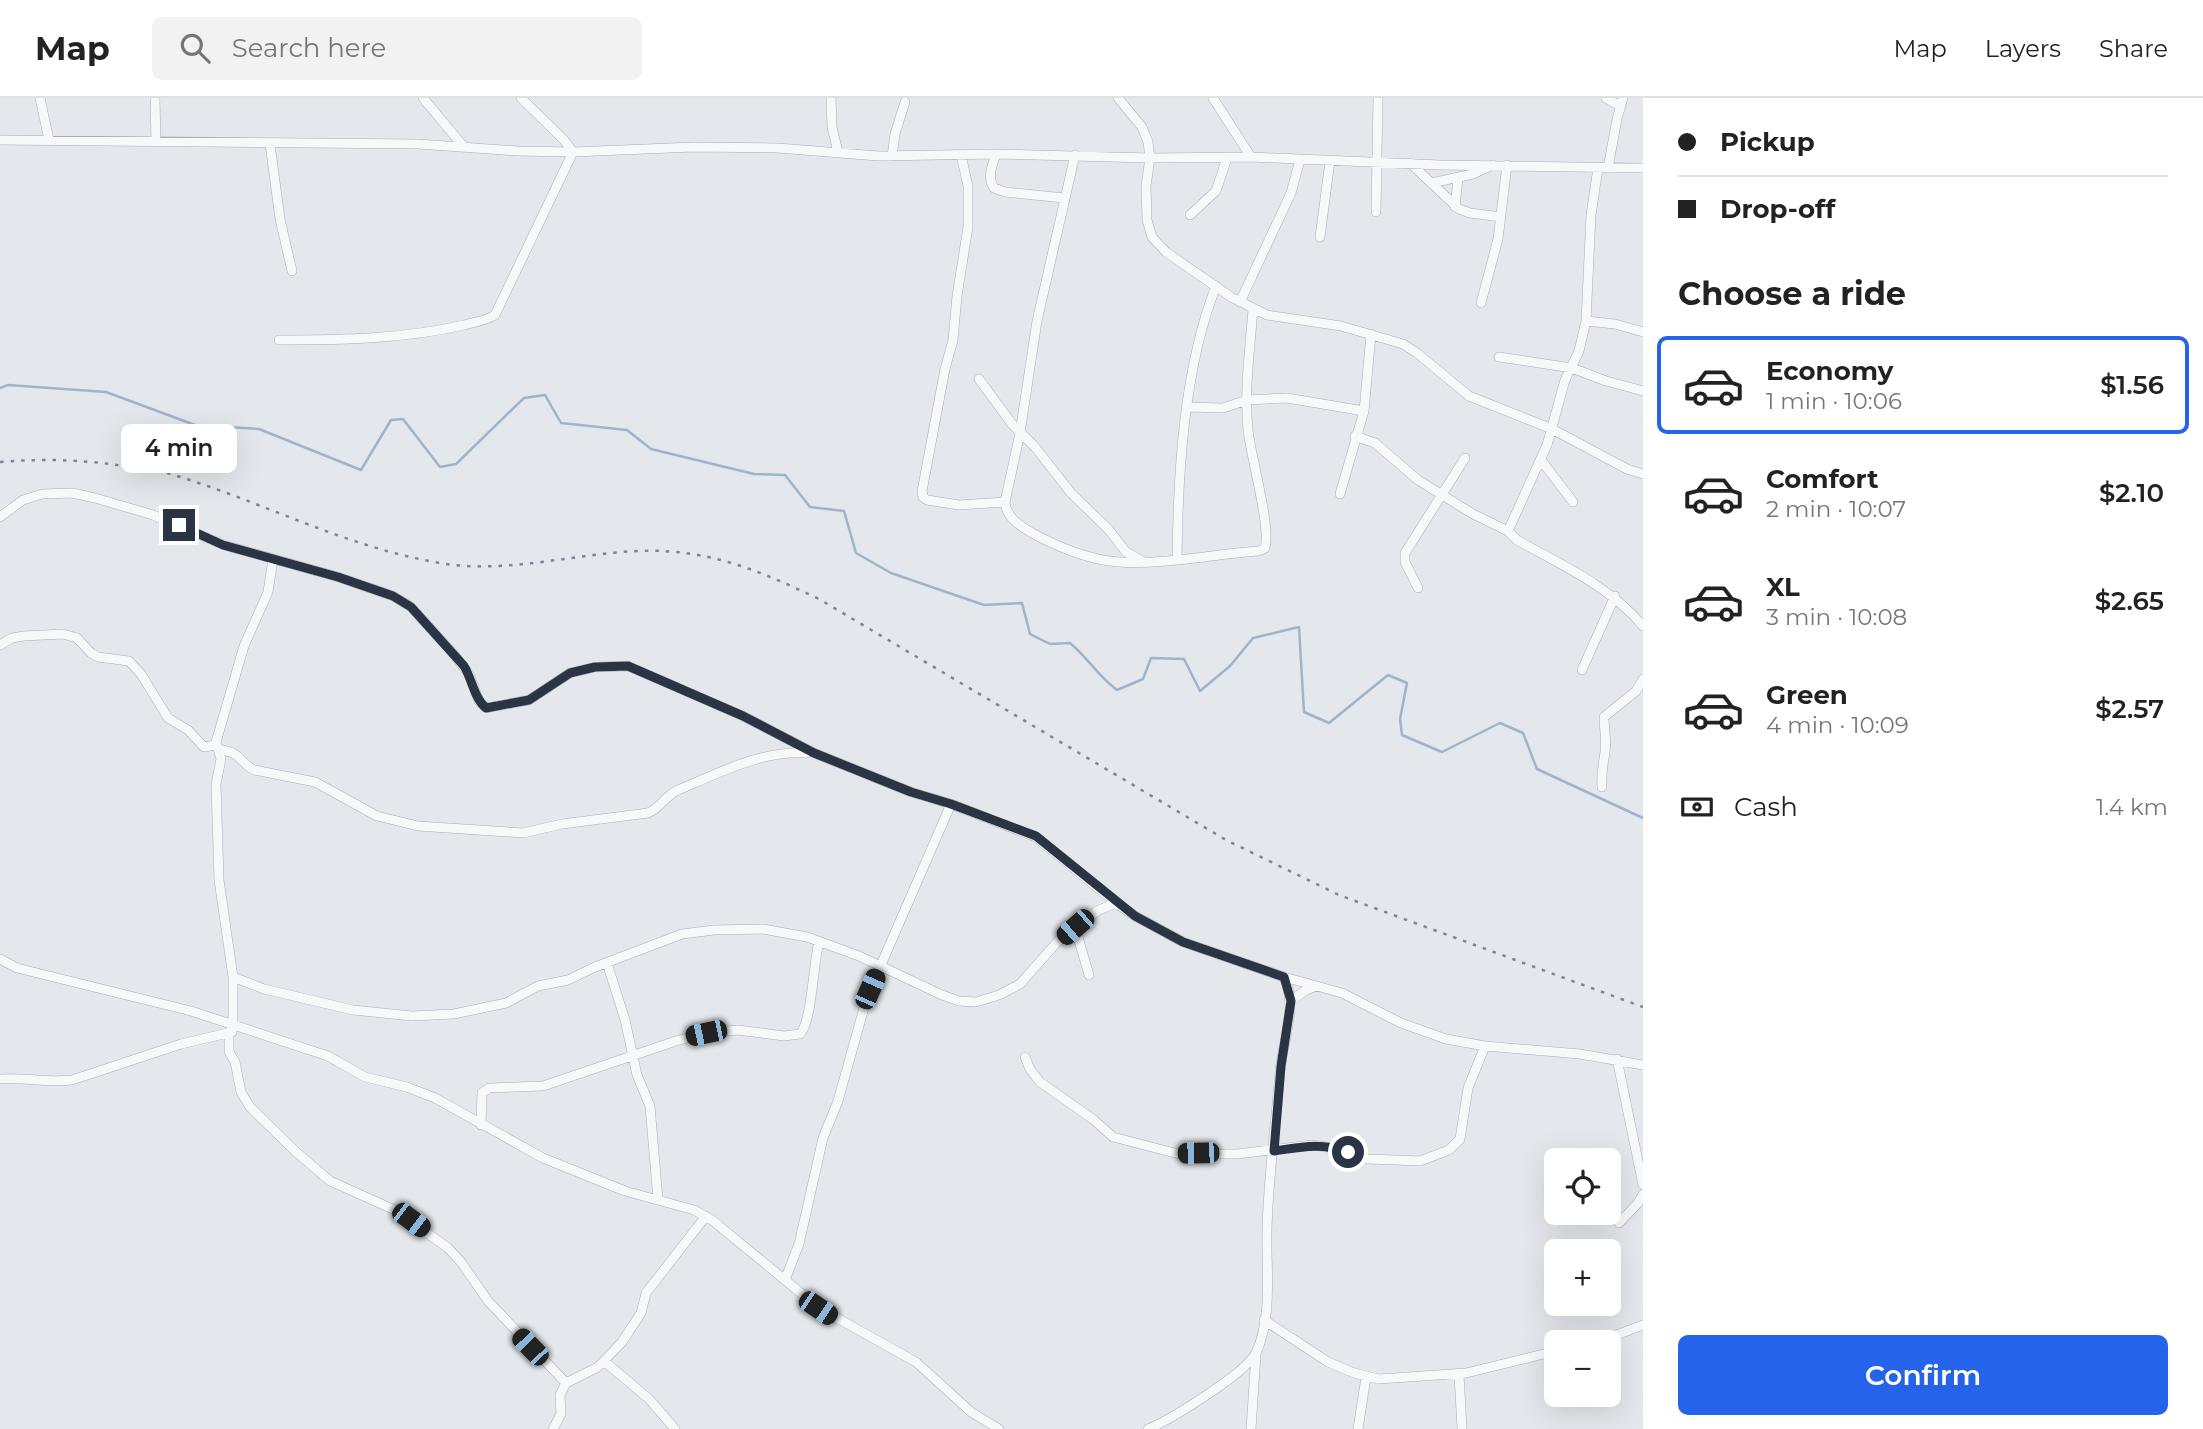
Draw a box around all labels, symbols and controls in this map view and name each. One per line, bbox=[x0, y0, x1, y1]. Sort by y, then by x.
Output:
search box bbox=[152, 17, 642, 80]
text: Map bbox=[35, 28, 110, 68]
icon: search bbox=[176, 29, 214, 67]
text: Search here bbox=[232, 32, 386, 64]
text: Map bbox=[1893, 34, 1947, 63]
text: Layers bbox=[1985, 34, 2061, 63]
text: Share bbox=[2099, 34, 2168, 63]
text: Pickup bbox=[1720, 126, 1815, 158]
text: Drop-off bbox=[1720, 193, 1835, 225]
text: Choose a ride bbox=[1678, 274, 1906, 313]
icon: car bbox=[1682, 354, 1745, 417]
text: Economy bbox=[1766, 355, 1893, 387]
text: $1.56 bbox=[2100, 369, 2164, 401]
text: 1 min · 10:06 bbox=[1766, 387, 1902, 415]
callout: 4 min bbox=[121, 424, 237, 472]
text: 4 min bbox=[145, 434, 213, 462]
icon: car bbox=[1682, 462, 1745, 525]
text: Comfort bbox=[1766, 463, 1878, 495]
text: $2.10 bbox=[2099, 477, 2164, 509]
text: 2 min · 10:07 bbox=[1766, 495, 1906, 523]
route end bbox=[163, 509, 195, 541]
icon: car bbox=[1682, 570, 1745, 633]
text: XL bbox=[1766, 571, 1800, 603]
text: $2.65 bbox=[2095, 585, 2164, 617]
text: 3 min · 10:08 bbox=[1766, 603, 1907, 631]
icon: car bbox=[1682, 678, 1745, 741]
text: Green bbox=[1766, 679, 1848, 711]
text: $2.57 bbox=[2095, 693, 2164, 725]
text: 4 min · 10:09 bbox=[1766, 711, 1909, 739]
icon: cash bbox=[1678, 788, 1716, 826]
text: Cash bbox=[1734, 791, 1798, 823]
text: 1.4 km bbox=[2096, 793, 2168, 821]
car bbox=[1053, 905, 1098, 949]
car bbox=[852, 966, 889, 1012]
car bbox=[684, 1018, 729, 1048]
route start bbox=[1332, 1136, 1364, 1168]
car bbox=[1177, 1142, 1220, 1164]
map controls bbox=[1544, 1148, 1621, 1407]
button: locate bbox=[1544, 1148, 1621, 1225]
car bbox=[388, 1199, 435, 1241]
button: + bbox=[1544, 1239, 1621, 1316]
car bbox=[795, 1288, 842, 1328]
car bbox=[508, 1325, 553, 1369]
button: − bbox=[1544, 1330, 1621, 1407]
button: Confirm bbox=[1678, 1335, 2168, 1415]

